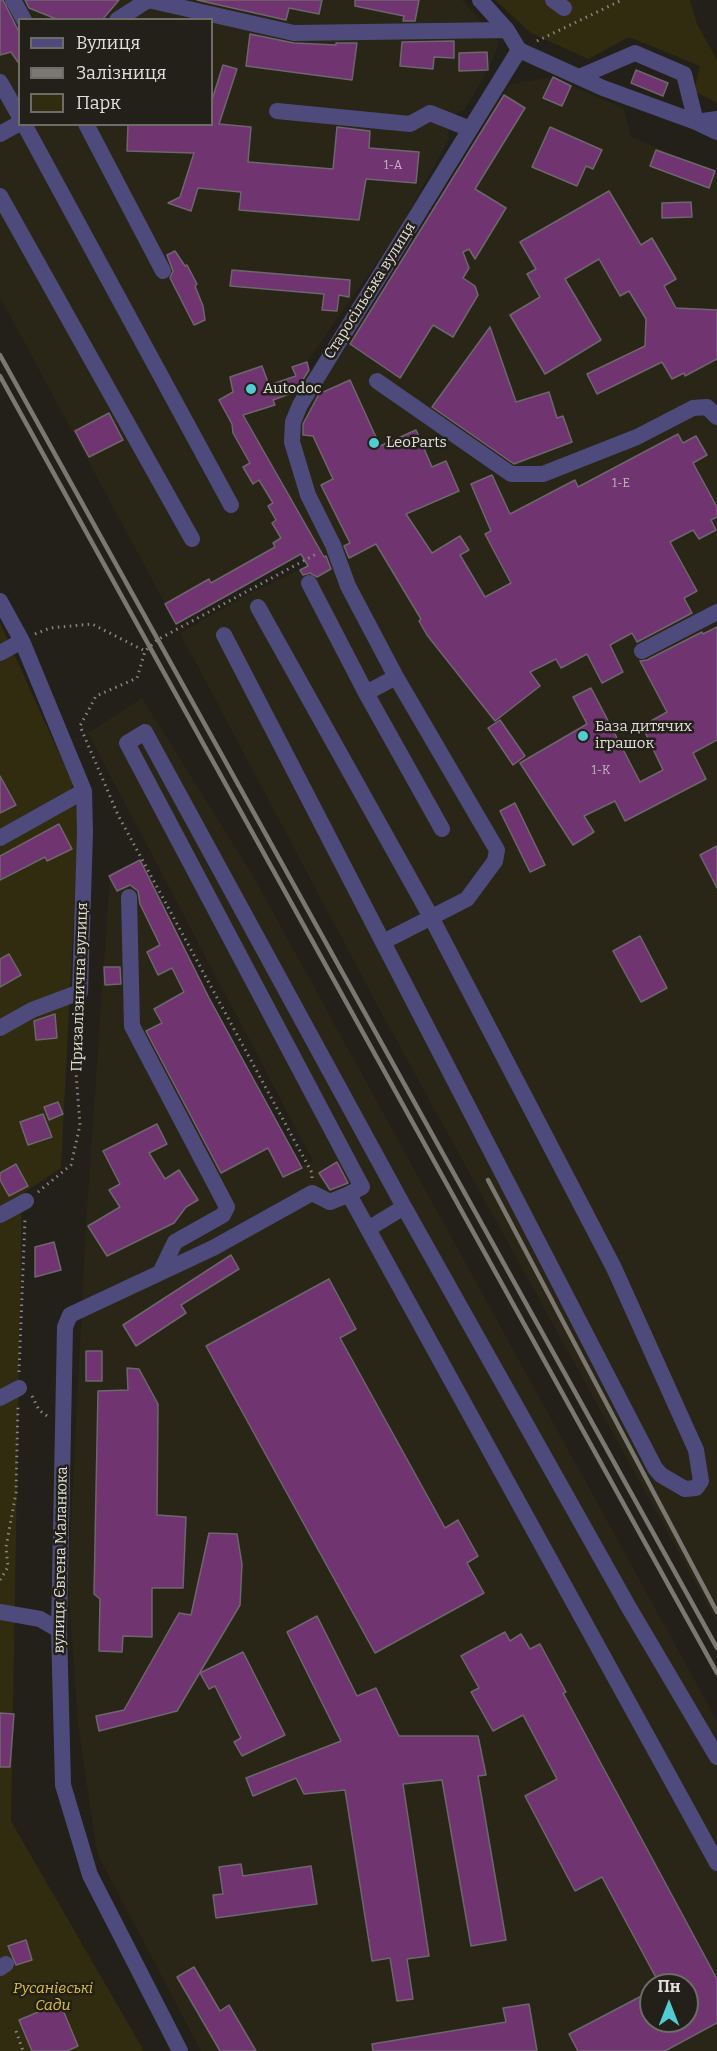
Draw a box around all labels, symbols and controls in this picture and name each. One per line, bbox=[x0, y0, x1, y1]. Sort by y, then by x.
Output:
legend bbox=[18, 18, 213, 126]
text: Вулиця bbox=[76, 32, 140, 54]
text: Залізниця bbox=[76, 62, 167, 84]
text: Парк bbox=[76, 92, 121, 114]
house number: 1-А bbox=[384, 159, 402, 173]
street label: Старосільська вулиця bbox=[321, 219, 419, 363]
place label: Autodoc bbox=[263, 380, 322, 398]
marker: Autodoc bbox=[244, 382, 258, 396]
place label: LeoParts bbox=[386, 434, 447, 452]
marker: LeoParts bbox=[367, 436, 381, 450]
house number: 1-Е bbox=[612, 477, 630, 491]
place label: База дитячих іграшок bbox=[595, 718, 692, 753]
marker: База дитячих іграшок bbox=[576, 729, 590, 743]
house number: 1-К bbox=[592, 764, 610, 778]
street label: Призалізнична вулиця bbox=[68, 902, 92, 1072]
street label: вулиця Євгена Маланюка bbox=[50, 1466, 72, 1654]
north arrow bbox=[639, 1973, 699, 2033]
text: Пн bbox=[657, 1977, 681, 1996]
park label: Русанівські Сади bbox=[13, 1980, 93, 2015]

